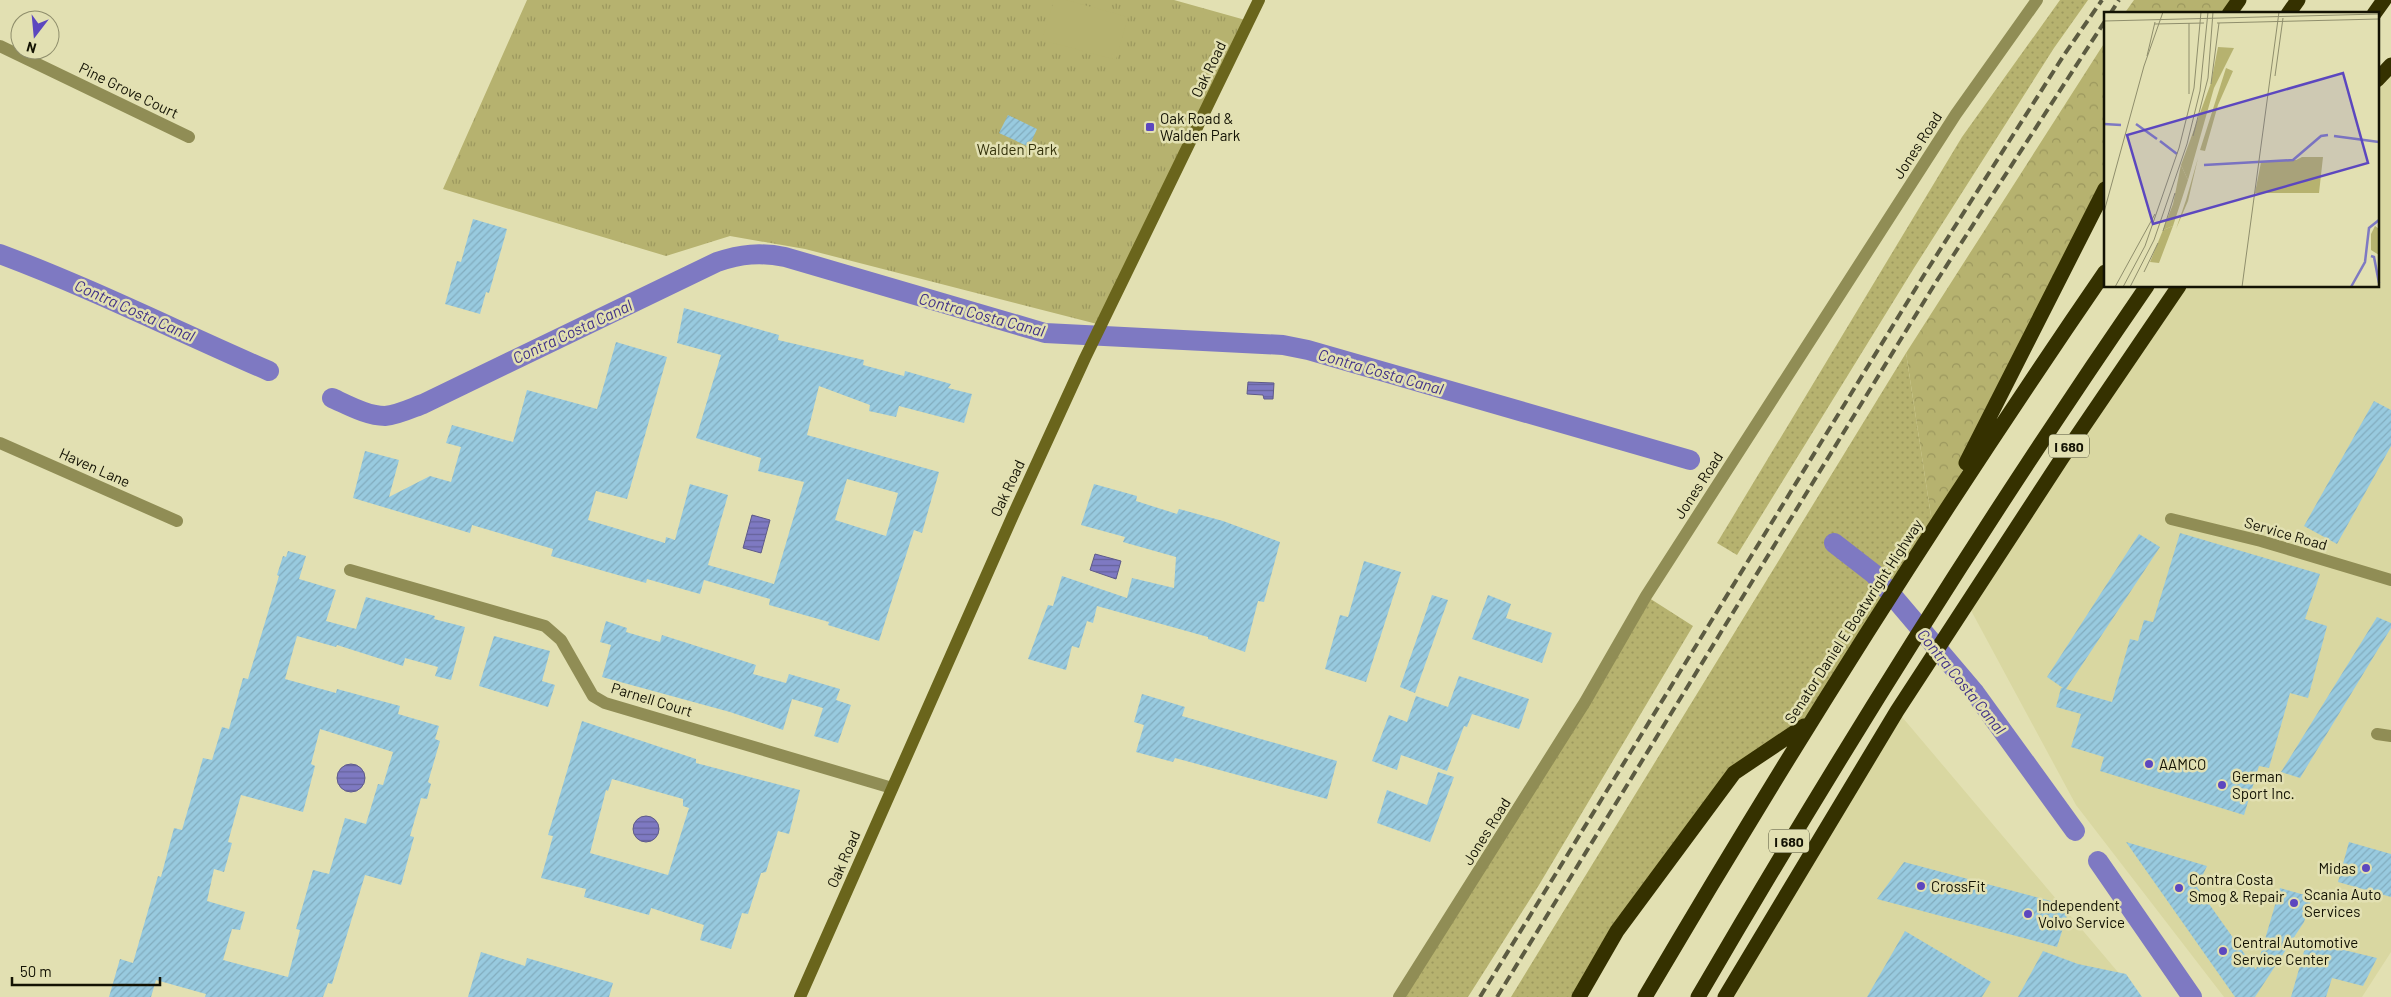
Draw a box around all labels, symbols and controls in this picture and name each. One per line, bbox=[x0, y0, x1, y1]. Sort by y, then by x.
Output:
north arrow bbox=[10, 10, 60, 60]
inset map bbox=[2104, 12, 2378, 288]
street label: Oak Road bbox=[1187, 38, 1229, 100]
text: N bbox=[24, 39, 38, 57]
street label: Pine Grove Court bbox=[76, 58, 182, 122]
street label: Jones Road bbox=[1889, 108, 1945, 182]
place label: Oak Road & Walden Park bbox=[1160, 109, 1241, 144]
marker: Oak Road & Walden Park bbox=[1144, 121, 1156, 133]
park label: Walden Park bbox=[977, 140, 1058, 158]
water label: Contra Costa Canal bbox=[72, 275, 198, 345]
water label: Contra Costa Canal bbox=[917, 288, 1047, 340]
water label: Contra Costa Canal bbox=[509, 295, 635, 367]
water label: Contra Costa Canal bbox=[1316, 344, 1446, 398]
road number: I 680 bbox=[2049, 434, 2089, 458]
street label: Haven Lane bbox=[57, 443, 133, 491]
street label: Jones Road bbox=[1670, 448, 1726, 522]
street label: Oak Road bbox=[986, 457, 1028, 519]
street label: Service Road bbox=[2242, 513, 2330, 553]
street label: Senator Daniel E Boatwright Highway bbox=[1780, 516, 1926, 726]
water label: Contra Costa Canal bbox=[1914, 625, 2010, 738]
street label: Parnell Court bbox=[609, 678, 695, 720]
place label: AAMCO bbox=[2159, 755, 2206, 773]
marker: AAMCO bbox=[2143, 758, 2155, 770]
place label: German Sport Inc. bbox=[2232, 767, 2295, 802]
marker: German Sport Inc. bbox=[2216, 779, 2228, 791]
street label: Jones Road bbox=[1458, 794, 1514, 868]
street label: Oak Road bbox=[822, 828, 864, 890]
road number: I 680 bbox=[1769, 829, 1809, 852]
place label: Midas bbox=[2318, 859, 2356, 877]
marker: Midas bbox=[2360, 862, 2372, 874]
place label: Contra Costa Smog & Repair bbox=[2189, 870, 2285, 905]
place label: CrossFit bbox=[1931, 877, 1986, 895]
marker: CrossFit bbox=[1915, 880, 1927, 892]
marker: Contra Costa Smog & Repair bbox=[2173, 882, 2185, 894]
place label: Scania Auto Services bbox=[2304, 885, 2381, 920]
place label: Independent Volvo Service bbox=[2038, 896, 2125, 931]
marker: Scania Auto Services bbox=[2288, 897, 2300, 909]
marker: Independent Volvo Service bbox=[2022, 908, 2034, 920]
place label: Central Automotive Service Center bbox=[2233, 933, 2358, 968]
marker: Central Automotive Service Center bbox=[2217, 945, 2229, 957]
scale bar bbox=[12, 954, 160, 986]
text: 50 m bbox=[20, 962, 52, 980]

